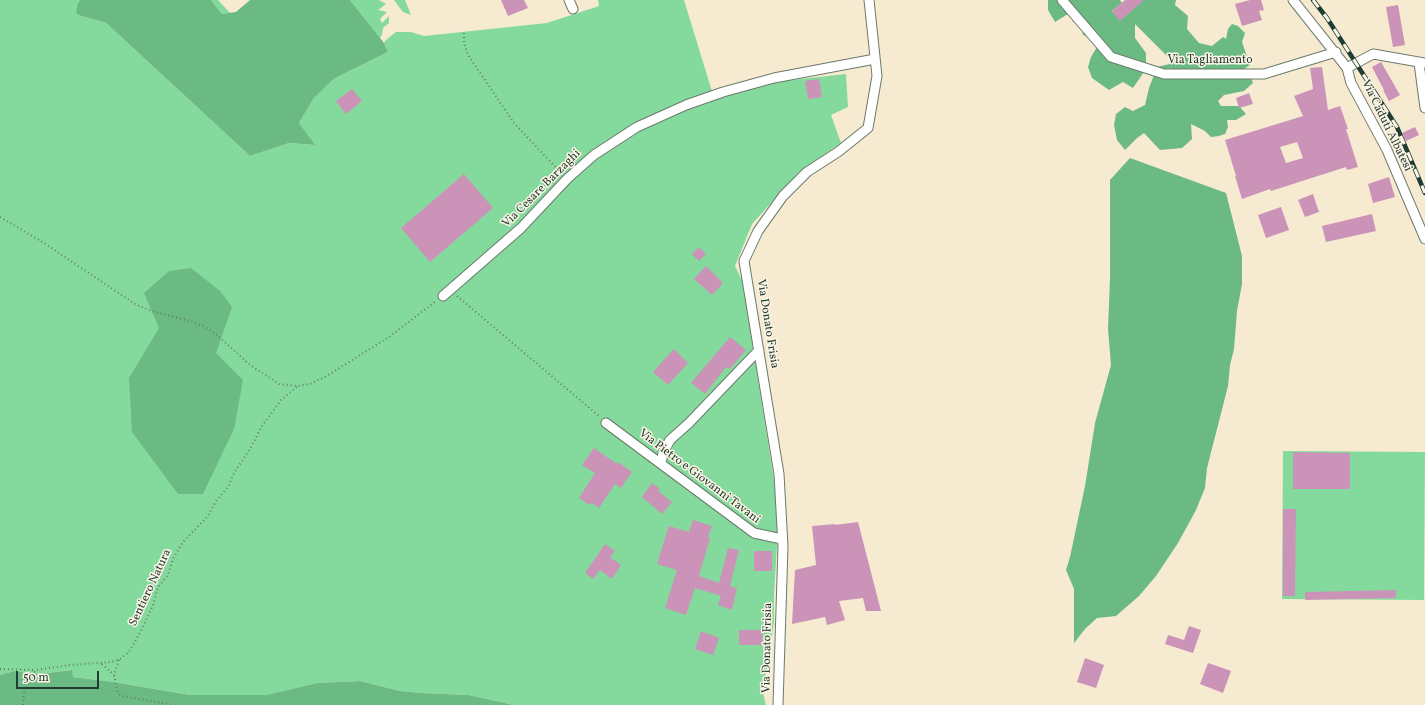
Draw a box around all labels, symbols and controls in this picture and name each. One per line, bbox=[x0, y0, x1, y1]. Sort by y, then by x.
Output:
street label: Via Tagliamento bbox=[1167, 54, 1253, 68]
street label: Via Caduti Albatesi bbox=[1358, 78, 1414, 174]
street label: Via Cesare Barzaghi bbox=[500, 147, 584, 231]
street label: Via Donato Frisia bbox=[753, 278, 781, 370]
street label: Via Pietro e Giovanni Tavani bbox=[635, 427, 763, 527]
street label: Sentiero Natura bbox=[127, 547, 175, 629]
street label: Via Donato Frisia bbox=[760, 603, 776, 693]
scale bar bbox=[18, 663, 101, 689]
text: 50 m bbox=[23, 670, 49, 686]

